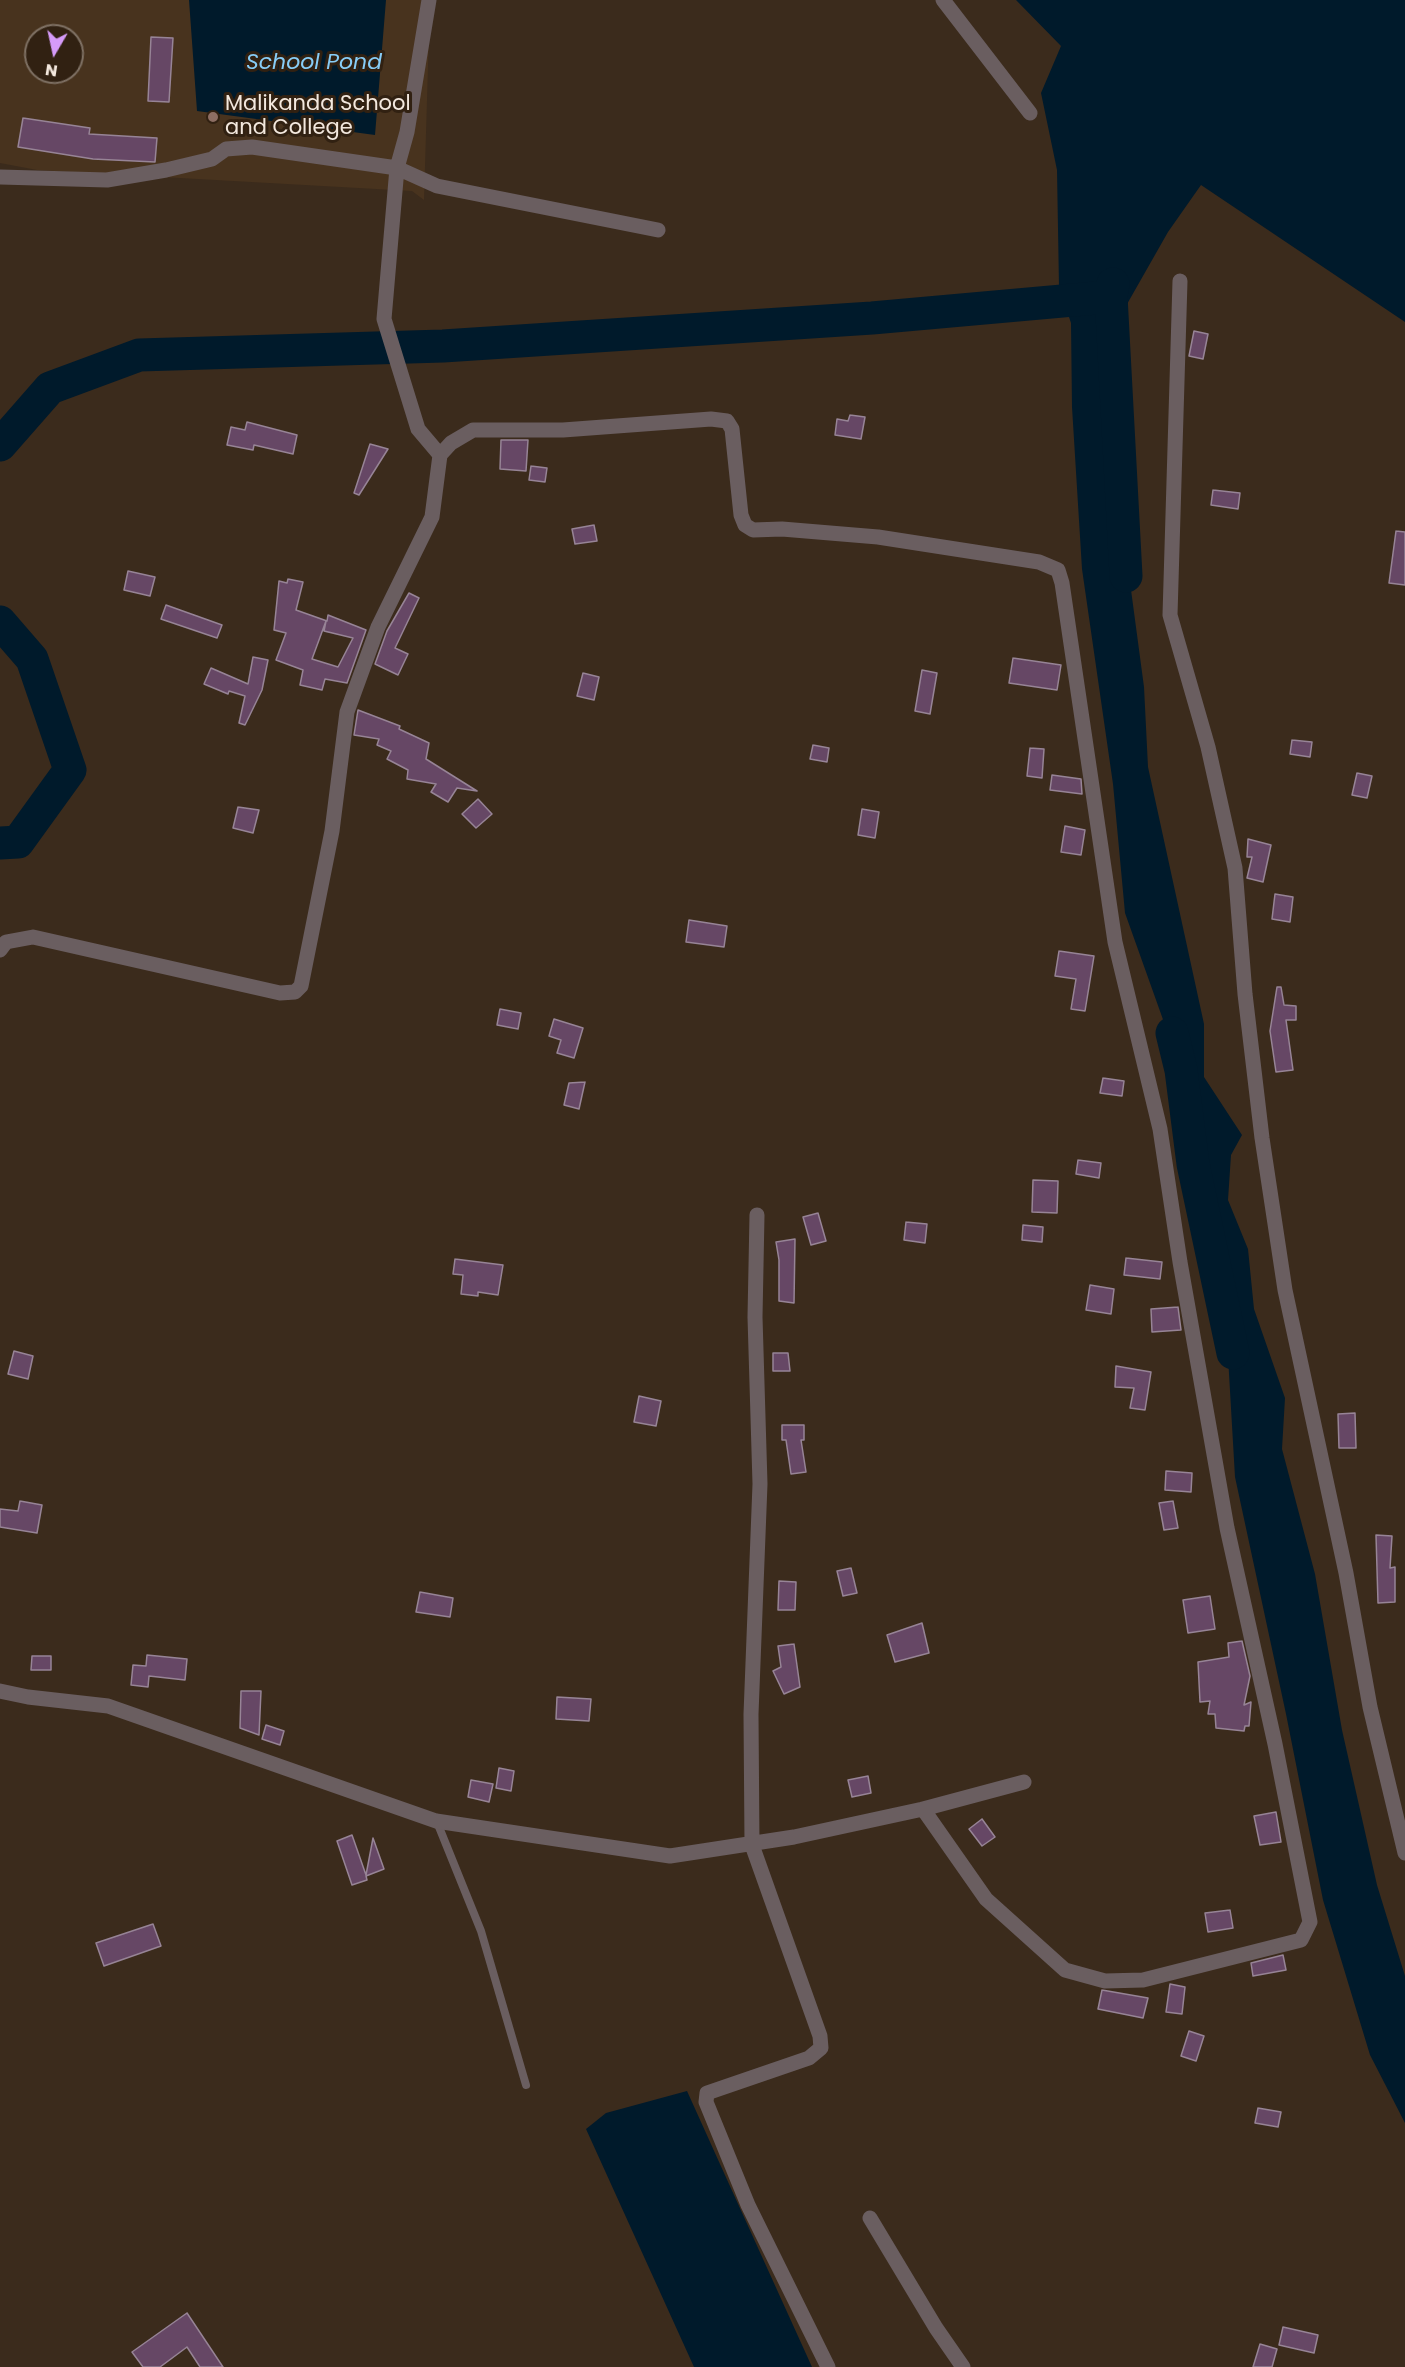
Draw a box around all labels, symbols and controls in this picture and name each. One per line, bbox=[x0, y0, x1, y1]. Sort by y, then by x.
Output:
north arrow bbox=[24, 24, 84, 84]
water label: School Pond bbox=[246, 50, 382, 76]
text: N bbox=[44, 58, 59, 83]
place label: Malikanda School and College bbox=[225, 92, 411, 142]
marker: Malikanda School and College bbox=[206, 110, 220, 124]

